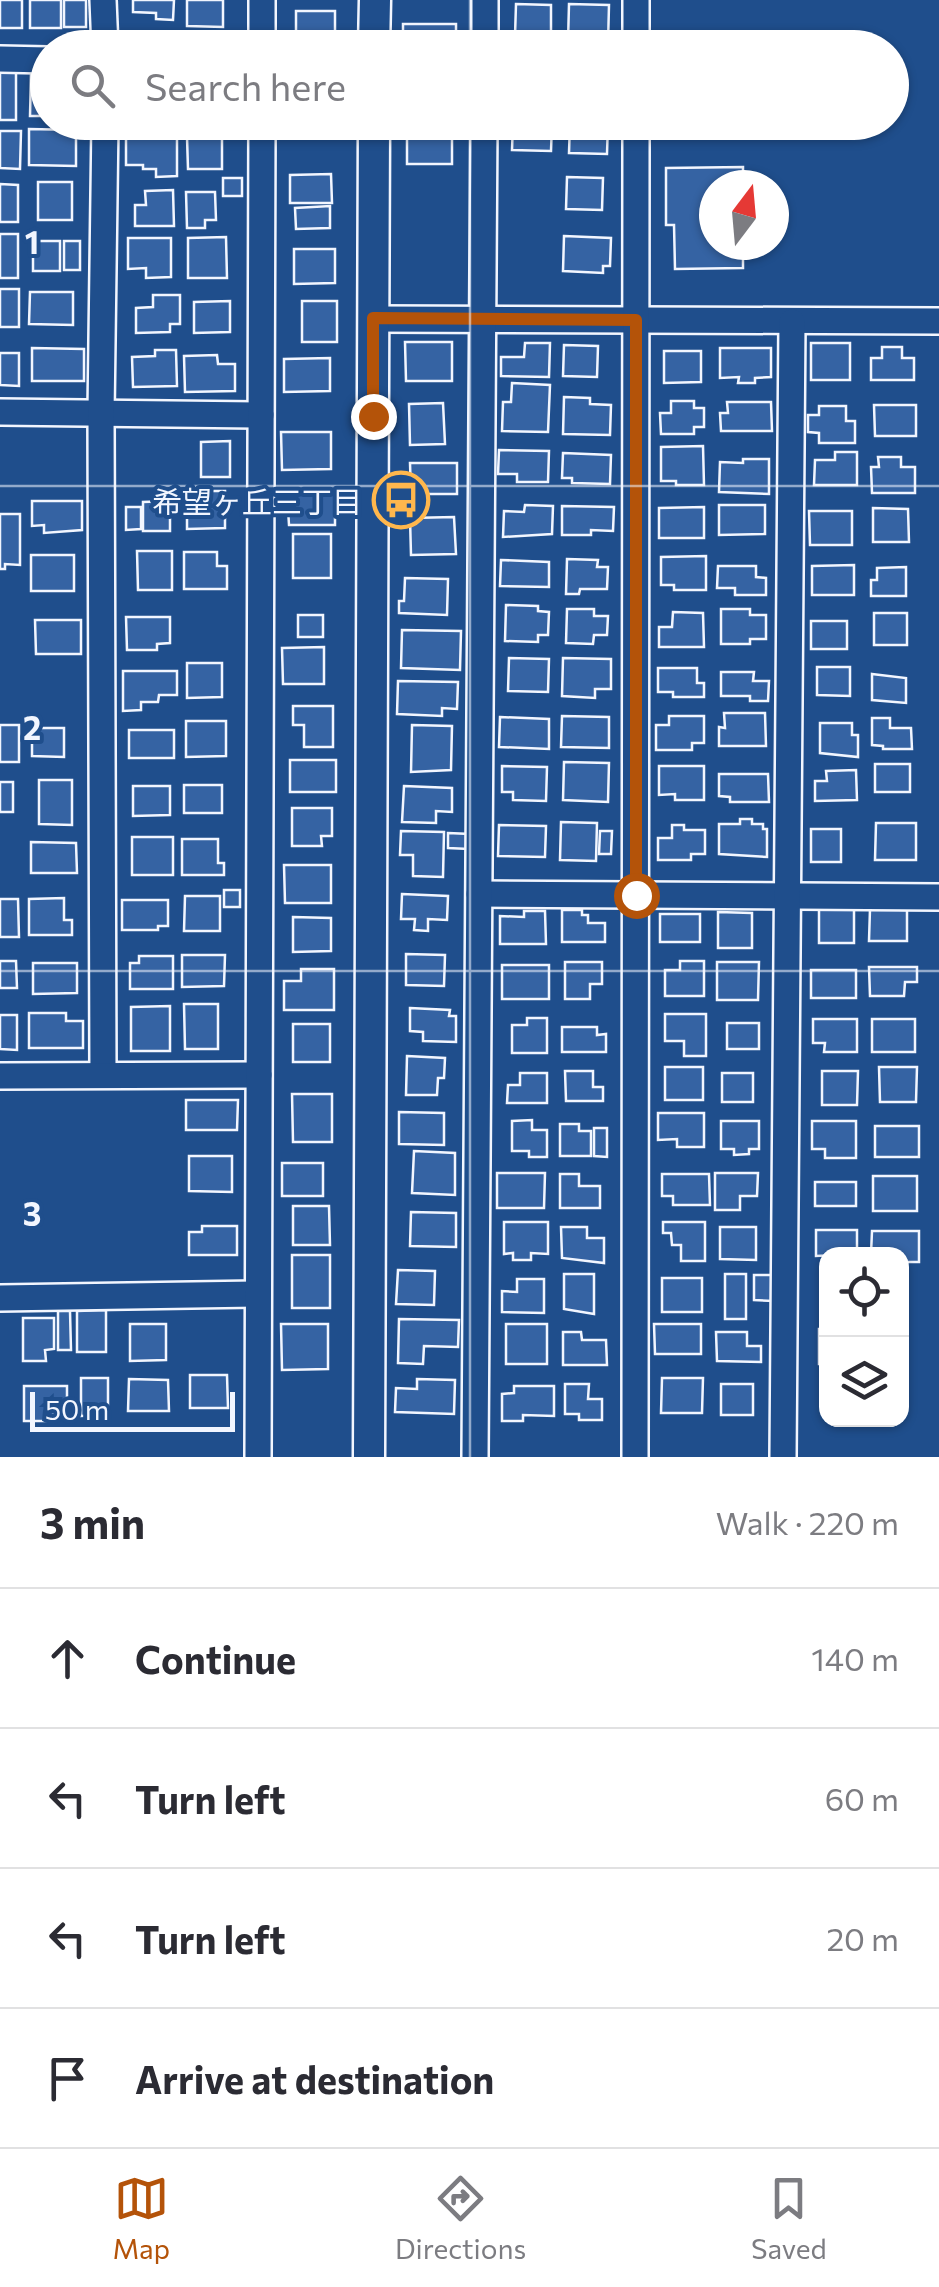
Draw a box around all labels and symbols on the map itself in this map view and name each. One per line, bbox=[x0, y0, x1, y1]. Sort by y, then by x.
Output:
north arrow bbox=[699, 170, 789, 260]
text: 1 bbox=[25, 221, 39, 261]
route end bbox=[351, 394, 397, 440]
bus stop icon: 希望ヶ丘三丁目 bbox=[371, 470, 431, 530]
place label: 希望ヶ丘三丁目 bbox=[152, 482, 362, 519]
text: 2 bbox=[23, 707, 41, 747]
route start bbox=[614, 873, 660, 919]
text: 3 bbox=[23, 1193, 41, 1233]
scale bar bbox=[30, 1387, 235, 1432]

